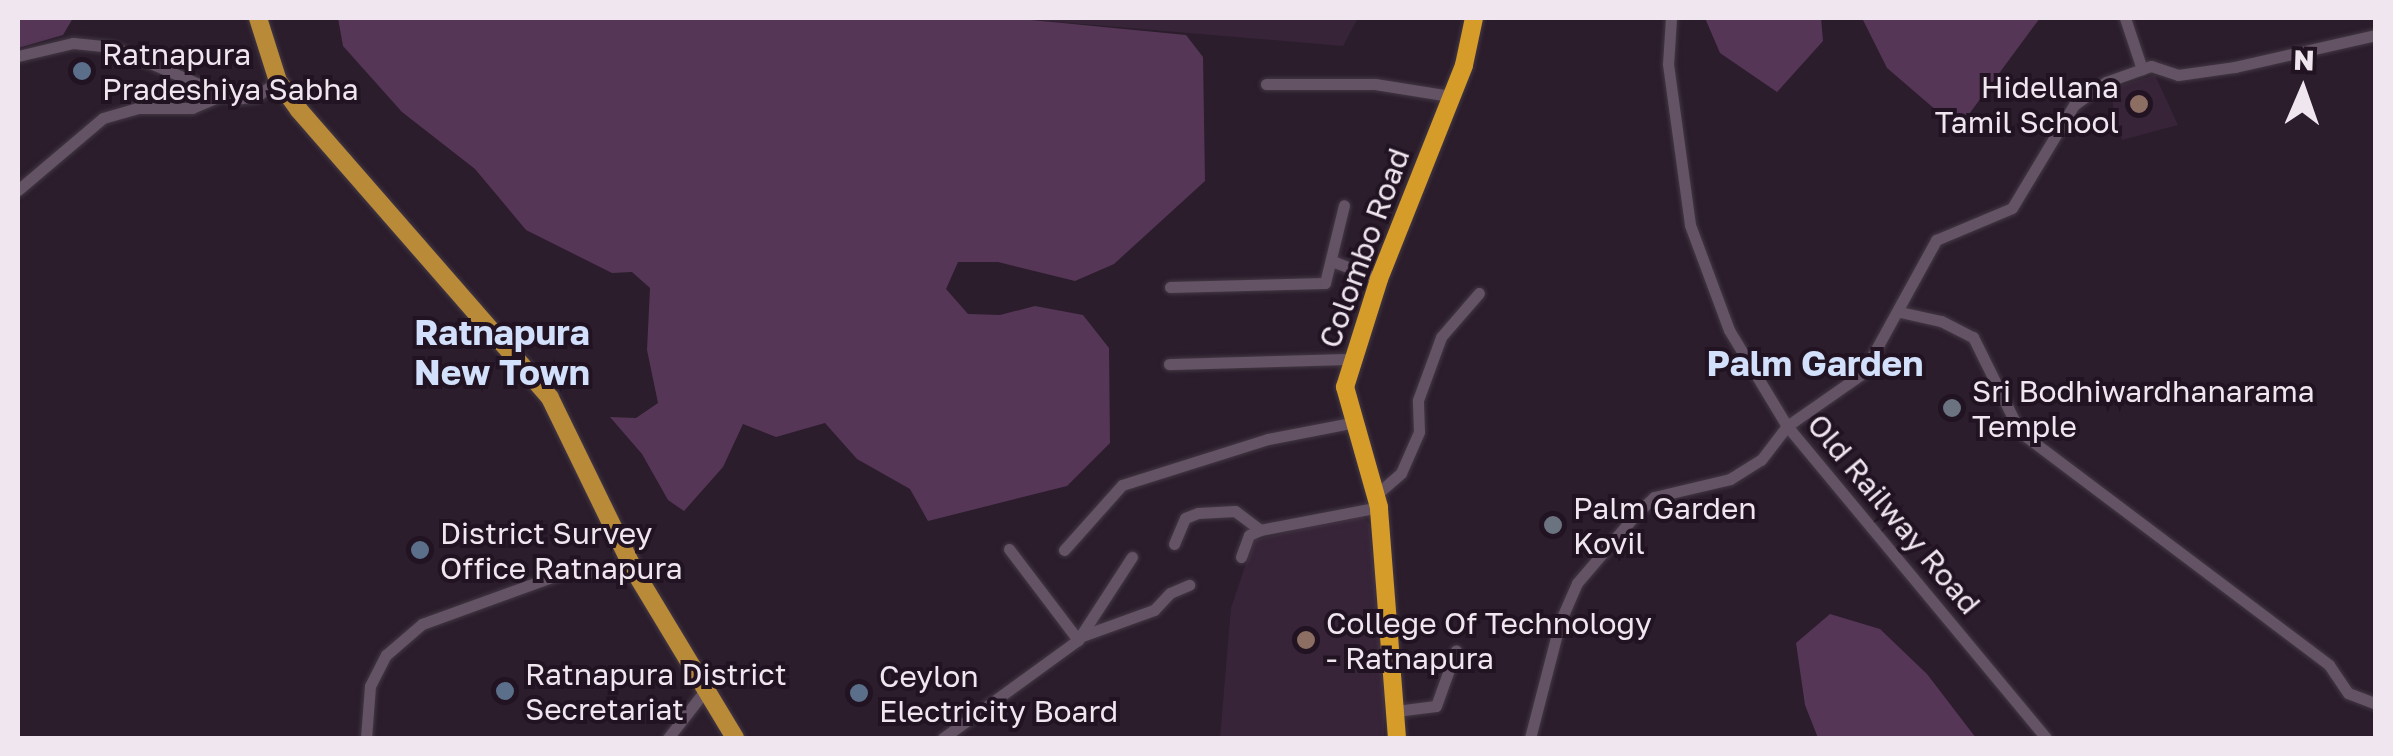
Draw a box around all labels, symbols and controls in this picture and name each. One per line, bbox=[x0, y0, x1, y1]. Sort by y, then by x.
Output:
place label: Ratnapura Pradeshiya Sabha bbox=[102, 36, 359, 106]
north arrow bbox=[2253, 40, 2353, 140]
text: N bbox=[2293, 43, 2315, 76]
marker: Ratnapura Pradeshiya Sabha bbox=[71, 60, 93, 82]
place label: Hidellana Tamil School bbox=[1935, 69, 2119, 140]
marker: Hidellana Tamil School bbox=[2128, 93, 2150, 115]
street label: Colombo Road bbox=[1311, 143, 1417, 353]
district label: Ratnapura New Town bbox=[414, 311, 590, 393]
district label: Palm Garden bbox=[1707, 342, 1923, 384]
place label: Sri Bodhiwardhanarama Temple bbox=[1972, 373, 2315, 444]
marker: Sri Bodhiwardhanarama Temple bbox=[1941, 397, 1963, 419]
street label: Old Railway Road bbox=[1800, 407, 1988, 621]
place label: Palm Garden Kovil bbox=[1573, 490, 1757, 560]
marker: Palm Garden Kovil bbox=[1542, 514, 1564, 536]
place label: District Survey Office Ratnapura bbox=[440, 515, 683, 586]
marker: District Survey Office Ratnapura bbox=[409, 539, 431, 561]
place label: College Of Technology - Ratnapura bbox=[1326, 605, 1652, 676]
marker: College Of Technology - Ratnapura bbox=[1295, 629, 1317, 651]
place label: Ratnapura District Secretariat bbox=[525, 656, 787, 726]
place label: Ceylon Electricity Board bbox=[879, 658, 1118, 728]
marker: Ratnapura District Secretariat bbox=[494, 680, 516, 702]
marker: Ceylon Electricity Board bbox=[848, 682, 870, 704]

